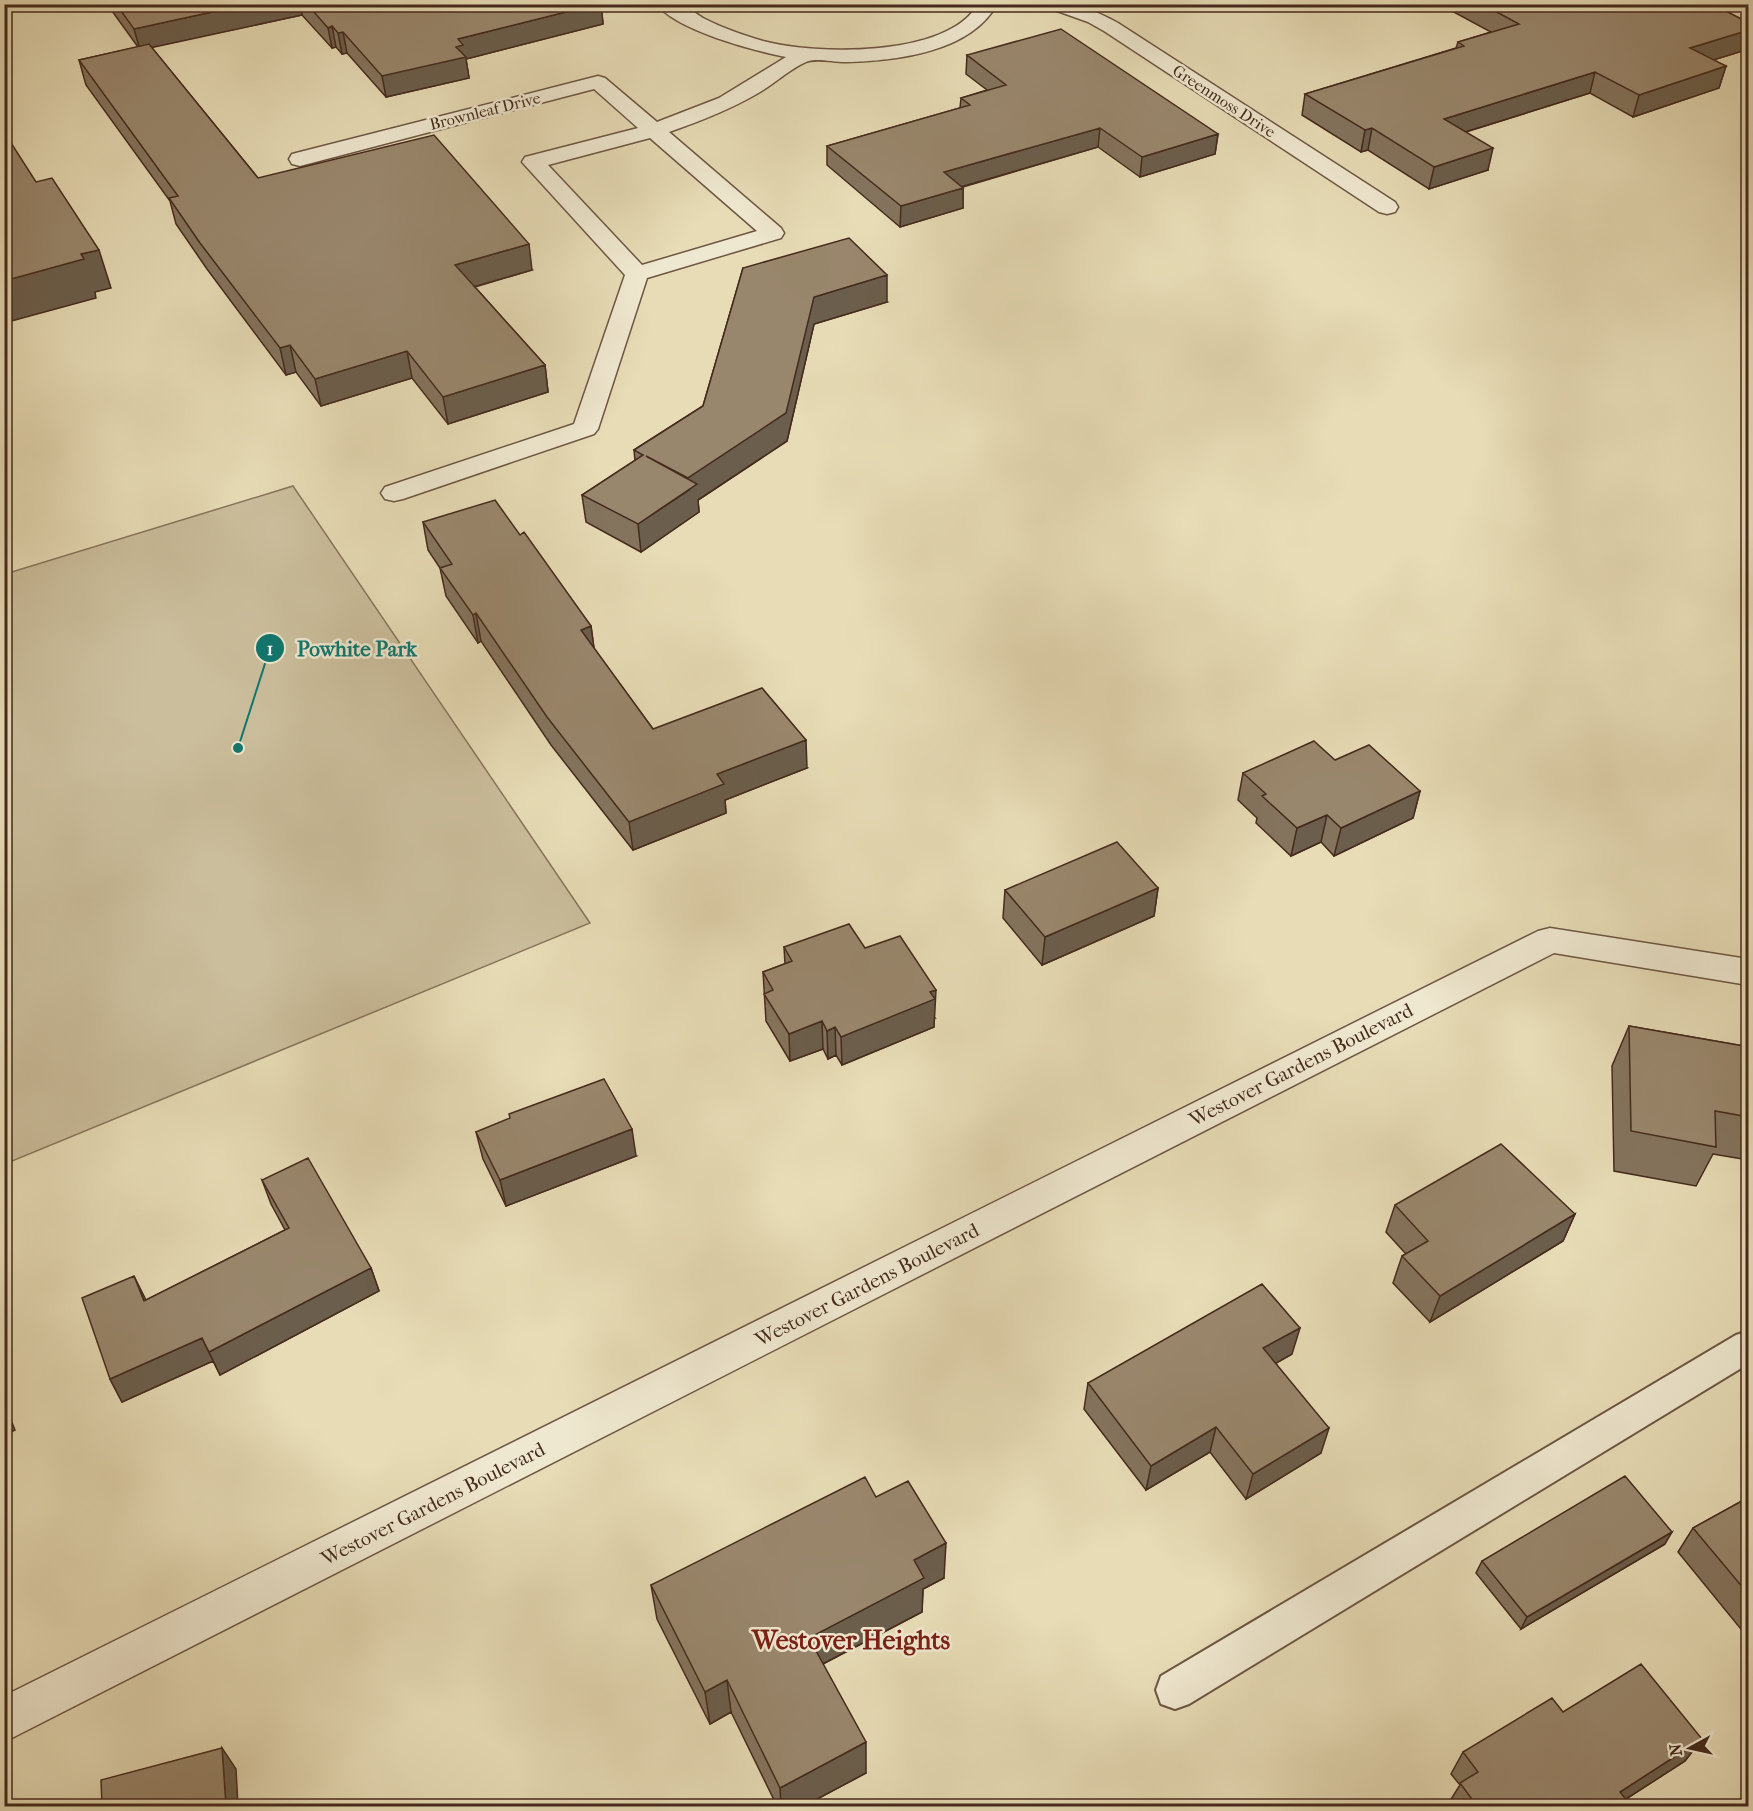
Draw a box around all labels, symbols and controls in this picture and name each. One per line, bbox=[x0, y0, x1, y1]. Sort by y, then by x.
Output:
street label: Greenmoss Drive bbox=[1169, 61, 1279, 141]
street label: Brownleaf Drive bbox=[428, 88, 542, 134]
callout: Powhite Park bbox=[255, 629, 429, 668]
text: Powhite Park bbox=[297, 637, 418, 661]
text: 1 bbox=[267, 639, 273, 660]
street label: Westover Gardens Boulevard bbox=[1184, 998, 1418, 1132]
street label: Westover Gardens Boulevard bbox=[750, 1218, 984, 1352]
street label: Westover Gardens Boulevard bbox=[316, 1437, 550, 1571]
district label: Westover Heights bbox=[751, 1625, 950, 1656]
north arrow bbox=[1660, 1718, 1720, 1778]
text: N bbox=[1665, 1742, 1686, 1757]

